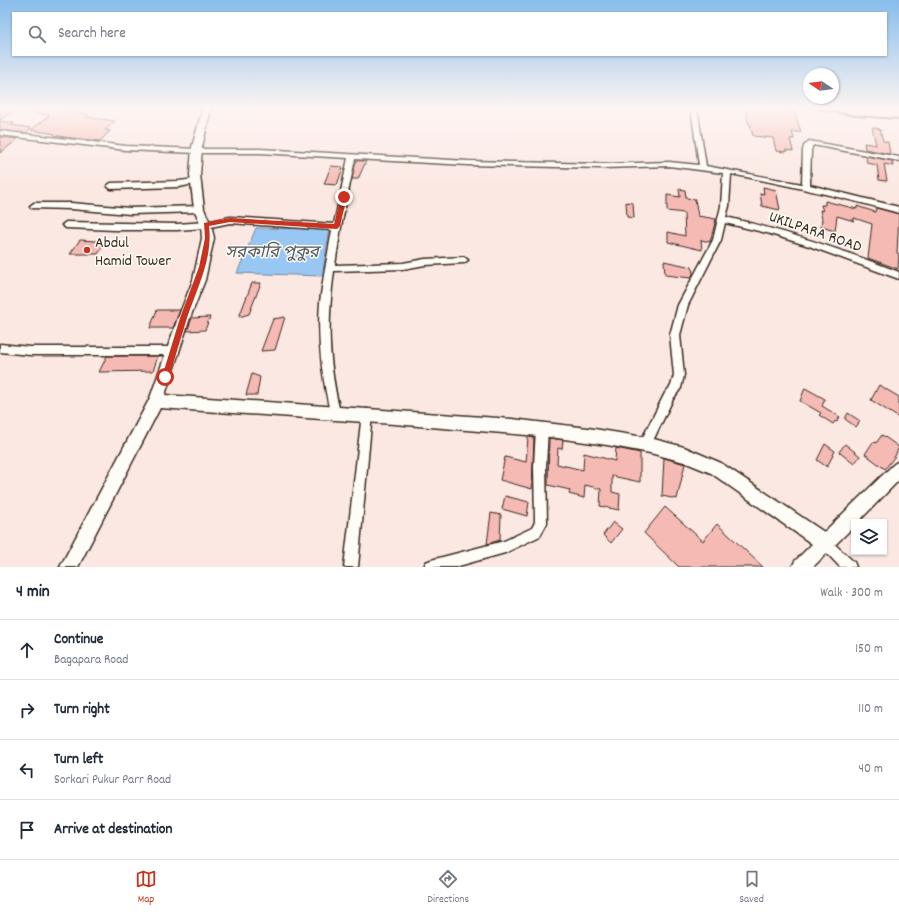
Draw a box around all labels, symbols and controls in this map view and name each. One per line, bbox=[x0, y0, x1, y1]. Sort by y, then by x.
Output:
search box bbox=[12, 12, 887, 56]
icon: search bbox=[26, 23, 48, 45]
text: Search here bbox=[58, 23, 126, 45]
north arrow bbox=[803, 68, 839, 104]
route end bbox=[335, 188, 353, 206]
street label: UKILPARA ROAD bbox=[766, 206, 865, 259]
place label: Abdul Hamid Tower bbox=[95, 232, 171, 273]
water label: সরকারি পুকুর bbox=[225, 241, 322, 266]
marker: Abdul Hamid Tower bbox=[82, 245, 92, 255]
route start bbox=[156, 368, 174, 386]
map controls bbox=[851, 519, 887, 555]
button: layers bbox=[851, 519, 887, 555]
text: 4 min bbox=[16, 581, 50, 605]
text: Walk · 300 m bbox=[820, 584, 883, 603]
text: Continue bbox=[54, 629, 103, 651]
icon: ahead bbox=[16, 639, 38, 661]
text: 150 m bbox=[855, 640, 883, 659]
text: Bagapara Road bbox=[54, 651, 128, 670]
icon: right bbox=[16, 699, 38, 721]
text: Turn right bbox=[54, 699, 110, 721]
text: 110 m bbox=[858, 700, 883, 719]
text: Turn left bbox=[54, 749, 103, 771]
icon: left bbox=[16, 759, 38, 781]
text: 40 m bbox=[859, 760, 883, 779]
text: Sorkari Pukur Parr Road bbox=[54, 771, 171, 790]
icon: arrive bbox=[16, 819, 38, 841]
text: Arrive at destination bbox=[54, 819, 172, 841]
tab: Map bbox=[135, 868, 157, 908]
tab: Directions bbox=[427, 868, 469, 908]
tab: Saved bbox=[739, 868, 764, 908]

